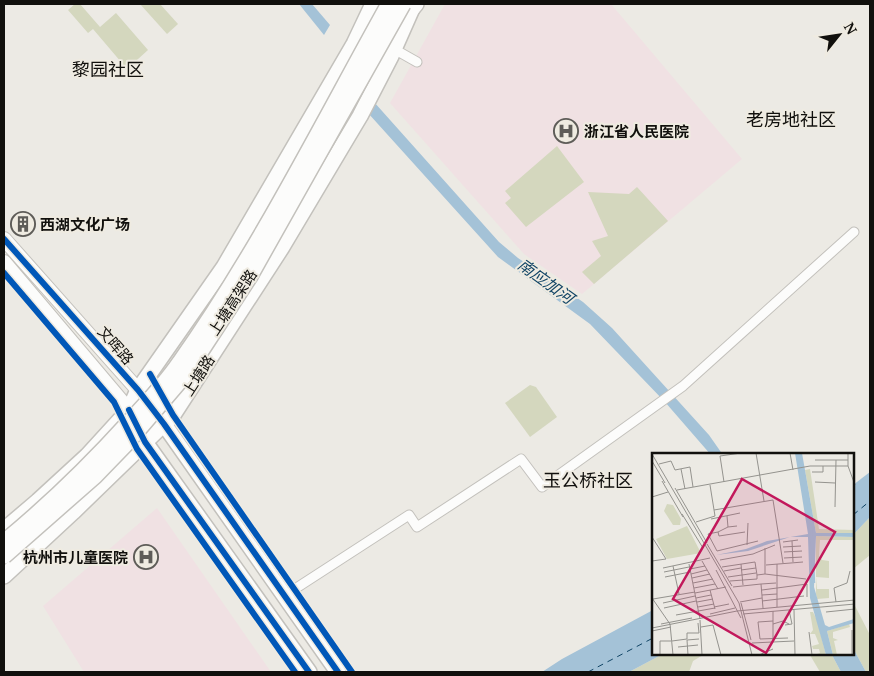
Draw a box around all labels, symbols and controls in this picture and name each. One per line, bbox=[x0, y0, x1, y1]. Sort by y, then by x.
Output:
north arrow bbox=[814, 10, 864, 60]
text: N bbox=[840, 19, 862, 38]
district label: 黎园社区 bbox=[72, 57, 144, 81]
district label: 老房地社区 bbox=[746, 107, 836, 131]
hospital icon: 浙江省人民医院 bbox=[553, 118, 579, 144]
place label: 浙江省人民医院 bbox=[584, 121, 689, 141]
building icon: 西湖文化广场 bbox=[10, 211, 36, 237]
place label: 西湖文化广场 bbox=[40, 214, 130, 234]
water label: 南应加河 bbox=[514, 253, 581, 310]
street label: 上塘高架路 bbox=[203, 265, 261, 339]
street label: 文晖路 bbox=[94, 321, 138, 369]
street label: 上塘路 bbox=[177, 351, 219, 399]
inset map bbox=[652, 453, 854, 656]
district label: 玉公桥社区 bbox=[543, 468, 633, 492]
hospital icon: 杭州市儿童医院 bbox=[133, 544, 159, 570]
place label: 杭州市儿童医院 bbox=[23, 547, 128, 567]

